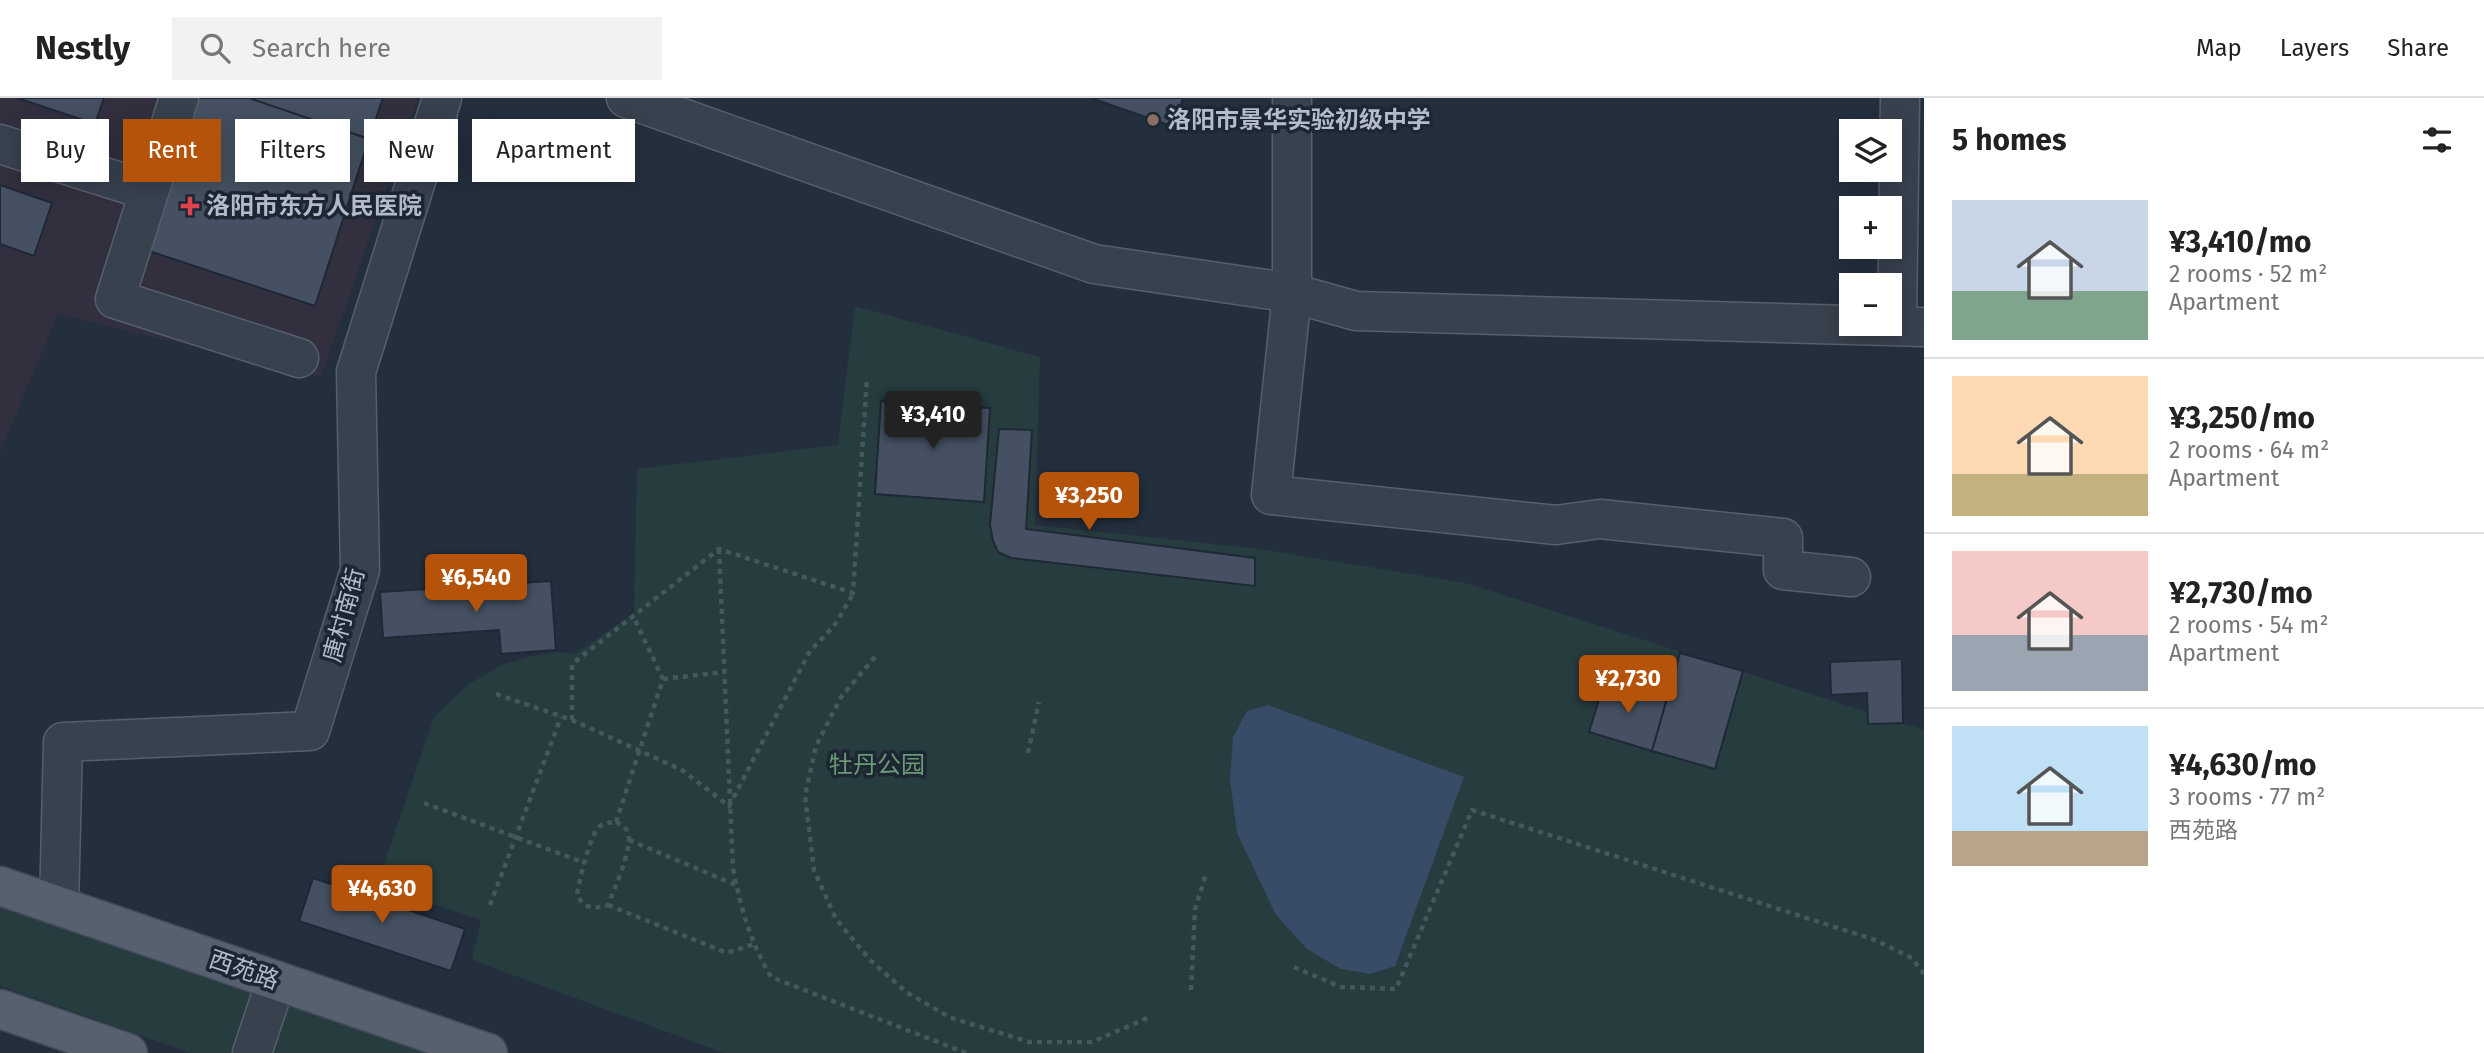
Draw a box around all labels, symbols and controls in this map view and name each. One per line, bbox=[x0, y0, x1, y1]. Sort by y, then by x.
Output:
search box bbox=[172, 17, 662, 80]
text: Nestly bbox=[35, 28, 130, 68]
icon: search bbox=[196, 29, 234, 67]
text: Search here bbox=[252, 33, 391, 64]
text: Map bbox=[2196, 34, 2242, 62]
text: Layers bbox=[2280, 34, 2349, 62]
text: Share bbox=[2387, 34, 2449, 62]
place label: 洛阳市景华实验初级中学 bbox=[1167, 106, 1431, 134]
marker: 洛阳市景华实验初级中学 bbox=[1145, 112, 1161, 128]
chip: Buy bbox=[21, 119, 109, 182]
chip: Rent bbox=[123, 119, 221, 182]
chip: Filters bbox=[235, 119, 350, 182]
chip: New bbox=[364, 119, 458, 182]
chip: Apartment bbox=[472, 119, 635, 182]
map controls bbox=[1839, 119, 1902, 336]
button: layers bbox=[1839, 119, 1902, 182]
icon: filters bbox=[2418, 121, 2456, 159]
text: 5 homes bbox=[1952, 122, 2066, 158]
place label: 洛阳市东方人民医院 bbox=[206, 192, 422, 220]
marker: 洛阳市东方人民医院 bbox=[180, 196, 200, 216]
button: + bbox=[1839, 196, 1902, 259]
text: ¥3,410/mo bbox=[2169, 224, 2312, 260]
icon: home bbox=[2008, 228, 2092, 312]
text: 2 rooms · 52 m² bbox=[2169, 260, 2327, 288]
button: − bbox=[1839, 273, 1902, 336]
text: Apartment bbox=[2169, 288, 2279, 316]
pin: ¥3,410 bbox=[876, 392, 990, 451]
text: ¥3,410 bbox=[900, 400, 966, 428]
text: ¥3,250/mo bbox=[2169, 400, 2315, 436]
icon: home bbox=[2008, 404, 2092, 488]
text: 2 rooms · 64 m² bbox=[2169, 436, 2329, 464]
text: Apartment bbox=[2169, 464, 2279, 492]
pin: ¥3,250 bbox=[1032, 472, 1146, 532]
text: ¥3,250 bbox=[1055, 481, 1123, 509]
pin: ¥6,540 bbox=[419, 554, 533, 614]
text: ¥6,540 bbox=[441, 563, 511, 591]
street label: 唐村南街 bbox=[318, 565, 370, 665]
text: ¥2,730/mo bbox=[2169, 575, 2313, 611]
icon: home bbox=[2008, 579, 2092, 663]
text: 2 rooms · 54 m² bbox=[2169, 611, 2328, 639]
text: Apartment bbox=[2169, 639, 2279, 667]
pin: ¥2,730 bbox=[1571, 656, 1685, 715]
text: ¥2,730 bbox=[1595, 664, 1661, 692]
text: ¥4,630/mo bbox=[2169, 747, 2317, 783]
park label: 牡丹公园 bbox=[829, 751, 925, 779]
icon: home bbox=[2008, 754, 2092, 838]
text: 3 rooms · 77 m² bbox=[2169, 783, 2325, 811]
text: 西苑路 bbox=[2169, 816, 2238, 844]
pin: ¥4,630 bbox=[325, 866, 439, 925]
text: ¥4,630 bbox=[347, 874, 417, 902]
street label: 西苑路 bbox=[205, 945, 283, 995]

